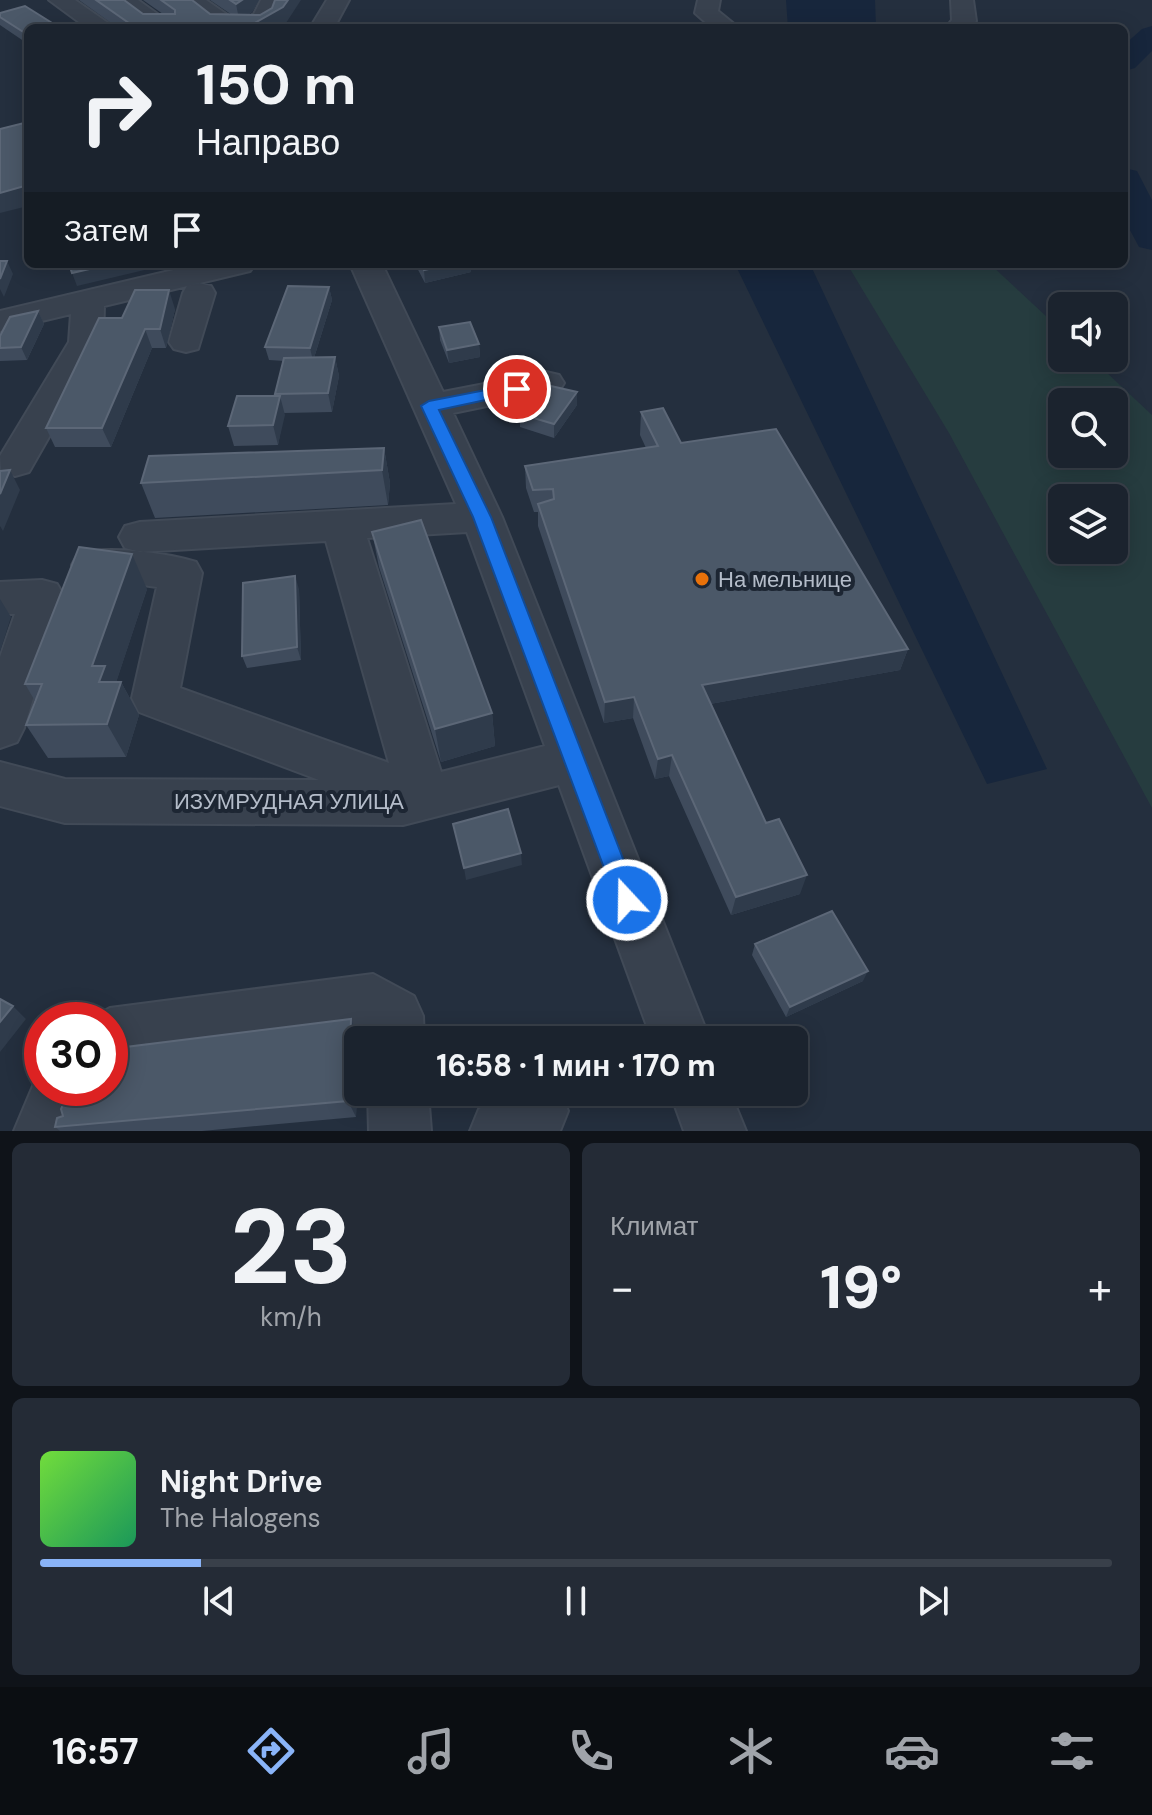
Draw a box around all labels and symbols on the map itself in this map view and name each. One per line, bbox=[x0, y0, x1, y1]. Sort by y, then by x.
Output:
pin bbox=[483, 355, 551, 423]
place label: На мельнице bbox=[718, 565, 852, 594]
marker: На мельнице bbox=[693, 570, 711, 588]
street label: ИЗУМРУДНАЯ УЛИЦА bbox=[174, 787, 404, 816]
position arrow bbox=[585, 858, 669, 942]
speed limit sign: 30 bbox=[24, 1002, 128, 1106]

